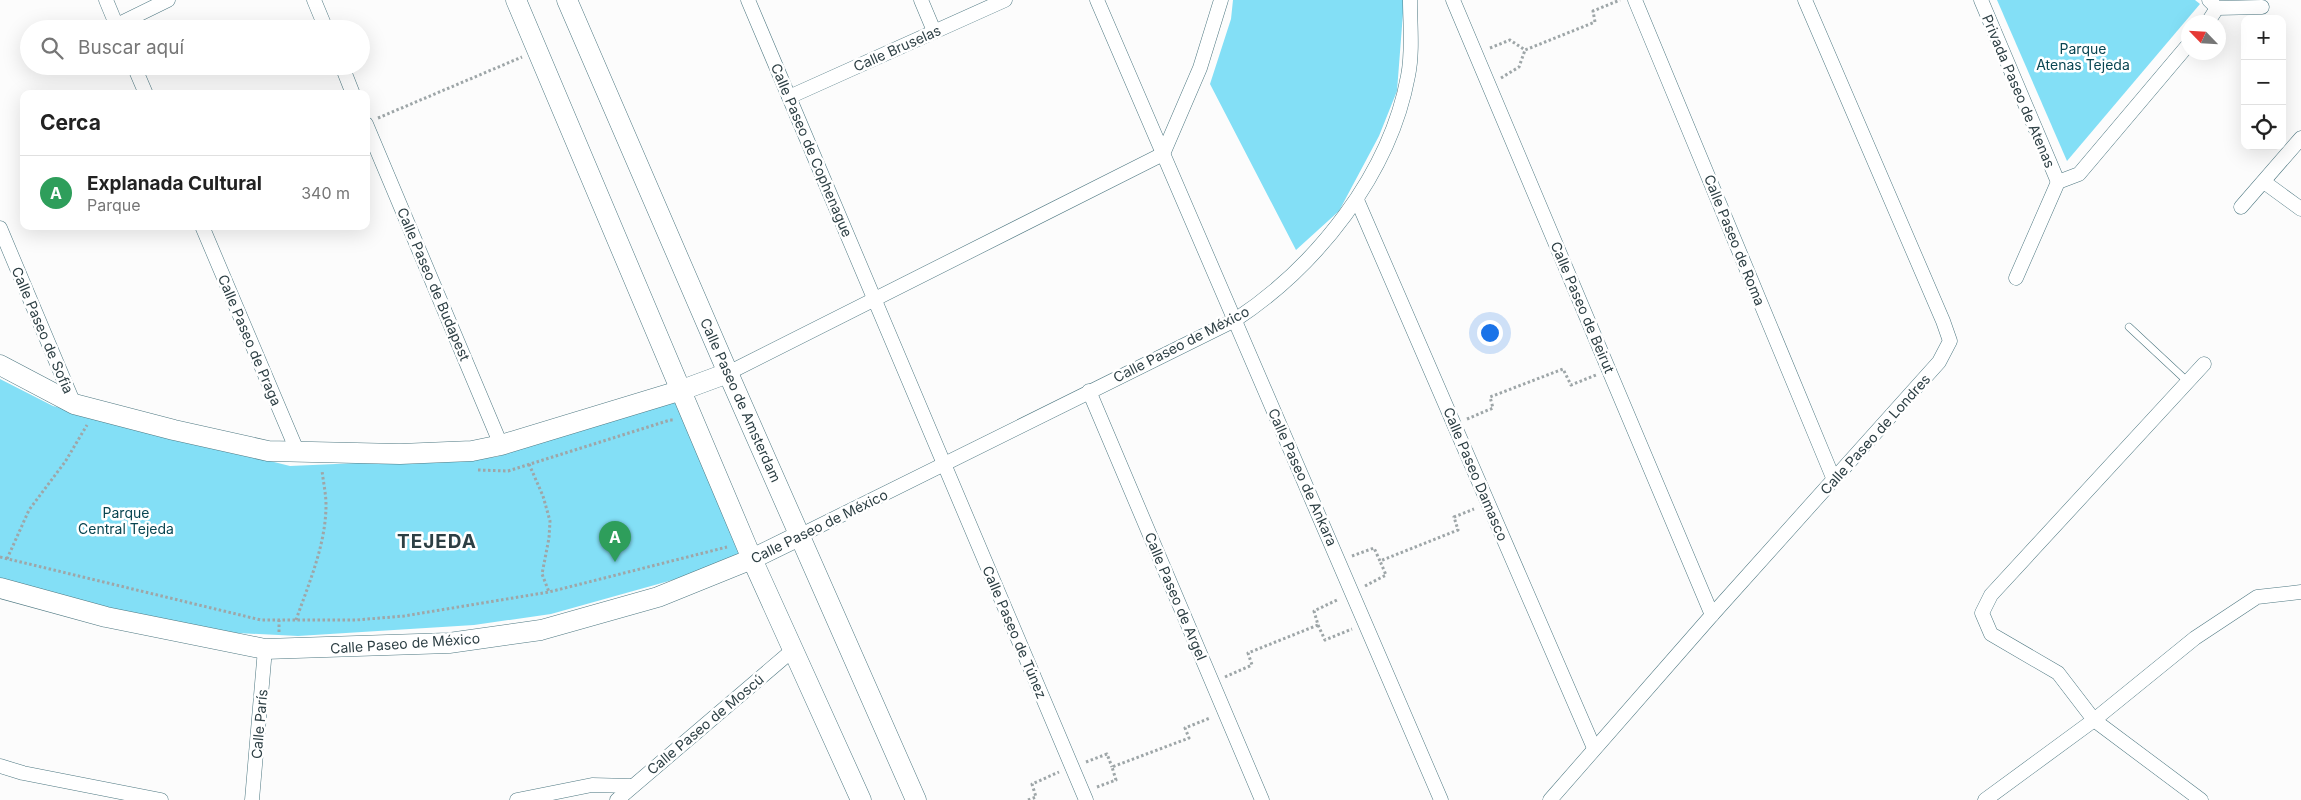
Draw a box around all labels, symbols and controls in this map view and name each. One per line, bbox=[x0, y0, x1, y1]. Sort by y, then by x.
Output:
street label: Privada Paseo de Atenas bbox=[1979, 12, 2059, 170]
north arrow bbox=[2181, 15, 2226, 60]
map controls bbox=[2241, 15, 2286, 150]
button: + bbox=[2241, 15, 2286, 60]
search box bbox=[20, 20, 370, 75]
street label: Calle Bruselas bbox=[851, 21, 943, 75]
icon: search bbox=[38, 34, 66, 62]
text: Buscar aquí bbox=[78, 36, 184, 59]
park label: Parque Atenas Tejeda bbox=[2036, 40, 2130, 73]
button: − bbox=[2241, 60, 2286, 105]
street label: Calle Paseo de Cophenague bbox=[768, 61, 856, 239]
button: locate bbox=[2241, 105, 2286, 150]
text: Cerca bbox=[40, 110, 101, 135]
text: Explanada Cultural bbox=[87, 172, 262, 195]
street label: Calle Paseo de Roma bbox=[1701, 172, 1769, 308]
text: A bbox=[50, 183, 62, 203]
text: 340 m bbox=[301, 183, 350, 203]
text: Parque bbox=[87, 195, 141, 215]
street label: Calle Paseo de Budapest bbox=[394, 205, 474, 364]
street label: Calle Paseo de Beirut bbox=[1548, 239, 1619, 376]
street label: Calle Paseo de Sofia bbox=[9, 264, 77, 396]
street label: Calle Paseo de Praga bbox=[215, 272, 285, 408]
street label: Calle Paseo de México bbox=[1110, 302, 1252, 386]
street label: Calle Paseo de Amsterdam bbox=[697, 315, 785, 485]
your location bbox=[1477, 320, 1503, 346]
street label: Calle Paseo de Londres bbox=[1816, 370, 1934, 498]
street label: Calle Paseo Damasco bbox=[1440, 405, 1512, 543]
street label: Calle Paseo de Ankara bbox=[1265, 406, 1341, 548]
street label: Calle Paseo de México bbox=[748, 485, 890, 567]
park label: Parque Central Tejeda bbox=[78, 504, 174, 537]
pin: A bbox=[599, 521, 631, 562]
district label: TEJEDA bbox=[397, 530, 477, 553]
street label: Calle Paseo de Argel bbox=[1141, 530, 1211, 662]
street label: Calle Paseo de Túnez bbox=[979, 563, 1051, 701]
street label: Calle Paseo de México bbox=[329, 629, 481, 657]
street label: Calle Paseo de Moscú bbox=[643, 670, 767, 778]
street label: Calle París bbox=[247, 688, 271, 760]

